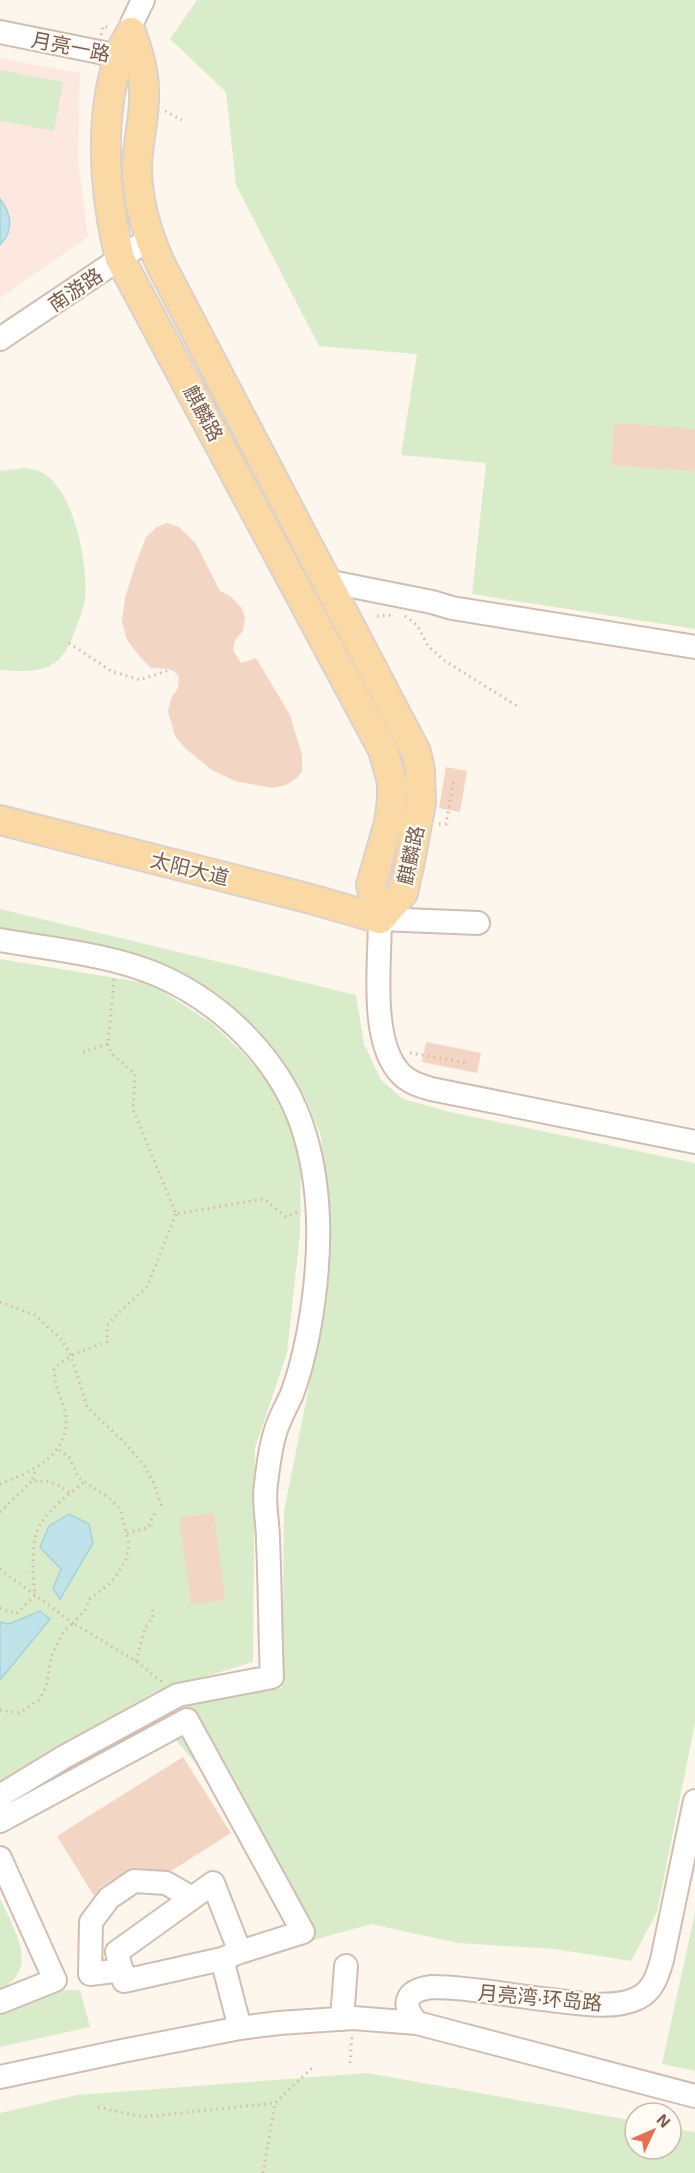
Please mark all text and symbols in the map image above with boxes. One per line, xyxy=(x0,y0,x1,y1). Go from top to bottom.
street label: 月亮一路 xyxy=(29,27,113,65)
street label: 南游路 xyxy=(43,262,107,316)
street label: 麒麟路 xyxy=(179,381,229,445)
street label: 麒麟路 xyxy=(392,823,428,887)
street label: 太阳大道 xyxy=(148,847,232,889)
street label: 月亮湾·环岛路 xyxy=(477,1980,603,2014)
north arrow xyxy=(623,2101,683,2161)
text: N xyxy=(653,2109,675,2131)

